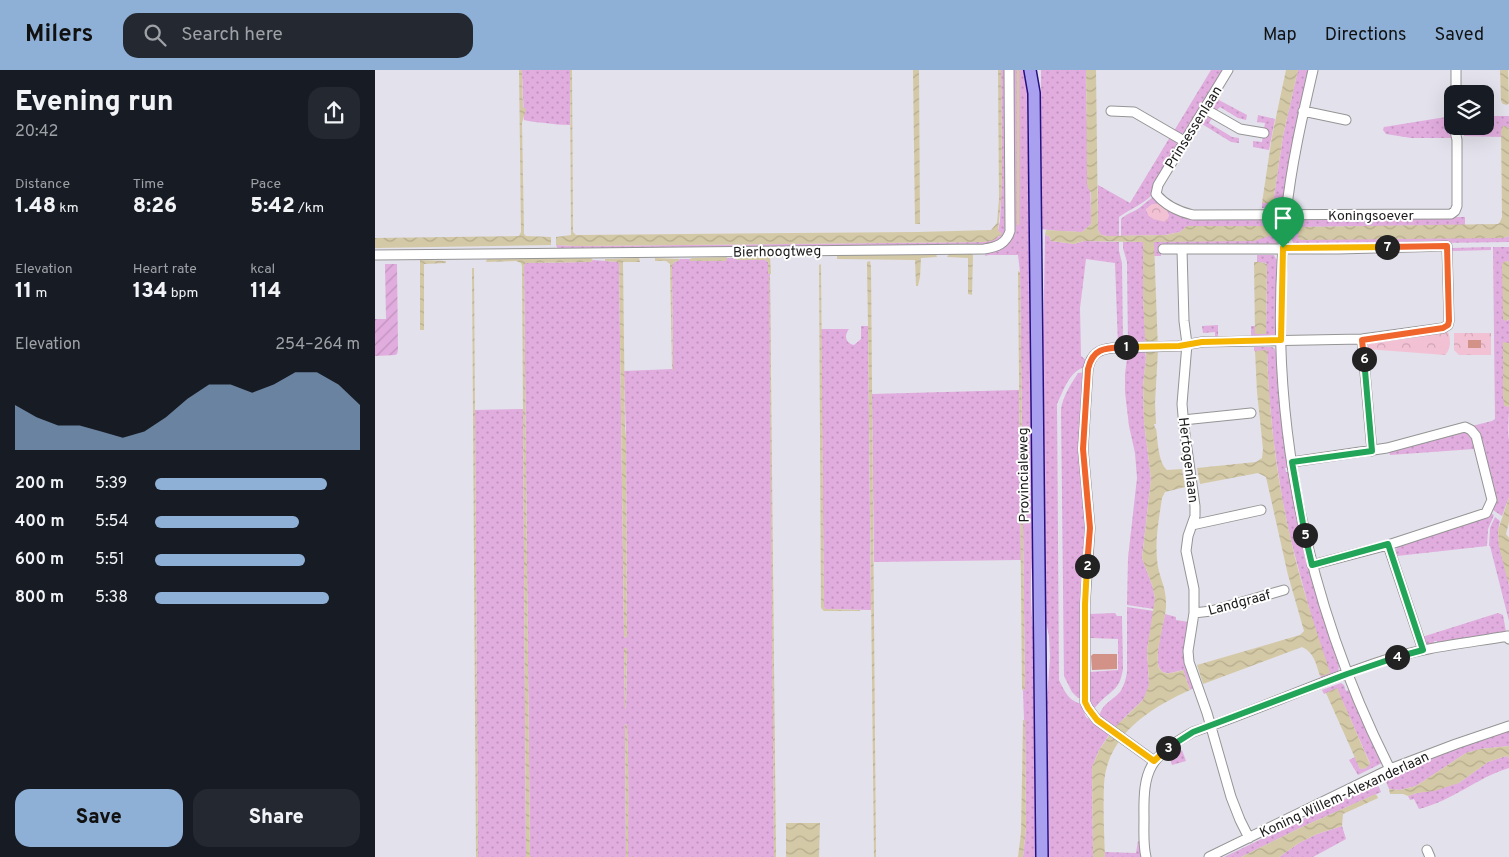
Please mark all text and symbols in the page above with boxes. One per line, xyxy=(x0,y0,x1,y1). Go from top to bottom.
search box xyxy=(123,13,473,58)
text: Milers xyxy=(25,20,93,50)
icon: search xyxy=(141,21,169,49)
text: Search here xyxy=(181,23,283,47)
text: Map xyxy=(1263,24,1297,47)
text: Directions xyxy=(1325,24,1407,47)
text: Saved xyxy=(1435,24,1484,47)
street label: Prinsessenlaan xyxy=(1162,83,1227,172)
text: Evening run xyxy=(15,85,174,121)
map controls xyxy=(1444,85,1494,135)
button: layers xyxy=(1444,85,1494,135)
button: share xyxy=(308,87,360,139)
text: 20:42 xyxy=(15,122,58,142)
text: Distance xyxy=(15,176,70,193)
text: Time xyxy=(133,176,164,193)
text: Pace xyxy=(250,176,281,193)
text: 1.48 xyxy=(15,193,56,220)
text: 8:26 xyxy=(133,193,177,220)
text: 5:42 xyxy=(250,193,295,220)
pin xyxy=(1262,197,1304,248)
text: km xyxy=(56,200,79,217)
text: /km xyxy=(295,200,324,217)
icon: arrive xyxy=(1269,204,1297,232)
street label: Koningsoever xyxy=(1328,208,1415,225)
pin: 7 xyxy=(1375,234,1399,260)
text: 7 xyxy=(1384,239,1391,256)
street label: Bierhoogtweg xyxy=(733,243,821,262)
text: Elevation xyxy=(15,261,73,278)
text: Heart rate xyxy=(133,261,197,278)
text: kcal xyxy=(250,261,275,278)
text: 11 xyxy=(15,278,32,305)
text: 134 xyxy=(133,278,167,305)
text: 114 xyxy=(250,278,281,305)
text: m xyxy=(32,285,47,302)
text: bpm xyxy=(167,285,198,302)
pin: 1 xyxy=(1113,334,1139,360)
text: Elevation xyxy=(15,335,81,355)
text: 254–264 m xyxy=(275,335,360,355)
text: 1 xyxy=(1124,339,1129,356)
pin: 6 xyxy=(1351,346,1377,372)
text: 6 xyxy=(1360,351,1369,368)
street label: Hertogenlaan xyxy=(1174,416,1201,504)
street label: Provincialeweg xyxy=(1015,427,1034,523)
text: 200 m xyxy=(15,474,64,494)
text: 5:39 xyxy=(95,474,127,494)
text: 400 m xyxy=(15,512,64,532)
text: 5:54 xyxy=(95,512,129,532)
pin: 5 xyxy=(1293,522,1317,548)
text: 5 xyxy=(1301,527,1310,544)
text: 600 m xyxy=(15,550,64,570)
text: 5:51 xyxy=(95,550,124,570)
pin: 2 xyxy=(1075,554,1099,578)
text: 2 xyxy=(1083,558,1092,575)
street label: Landgraaf xyxy=(1206,587,1273,620)
text: 800 m xyxy=(15,588,64,608)
text: 5:38 xyxy=(95,588,128,608)
pin: 4 xyxy=(1385,644,1409,670)
text: 4 xyxy=(1393,649,1402,666)
pin: 3 xyxy=(1155,736,1181,760)
text: 3 xyxy=(1164,740,1173,757)
street label: Koning Willem-Alexanderlaan xyxy=(1257,749,1432,842)
button: Save xyxy=(15,789,183,847)
button: Share xyxy=(193,789,360,847)

